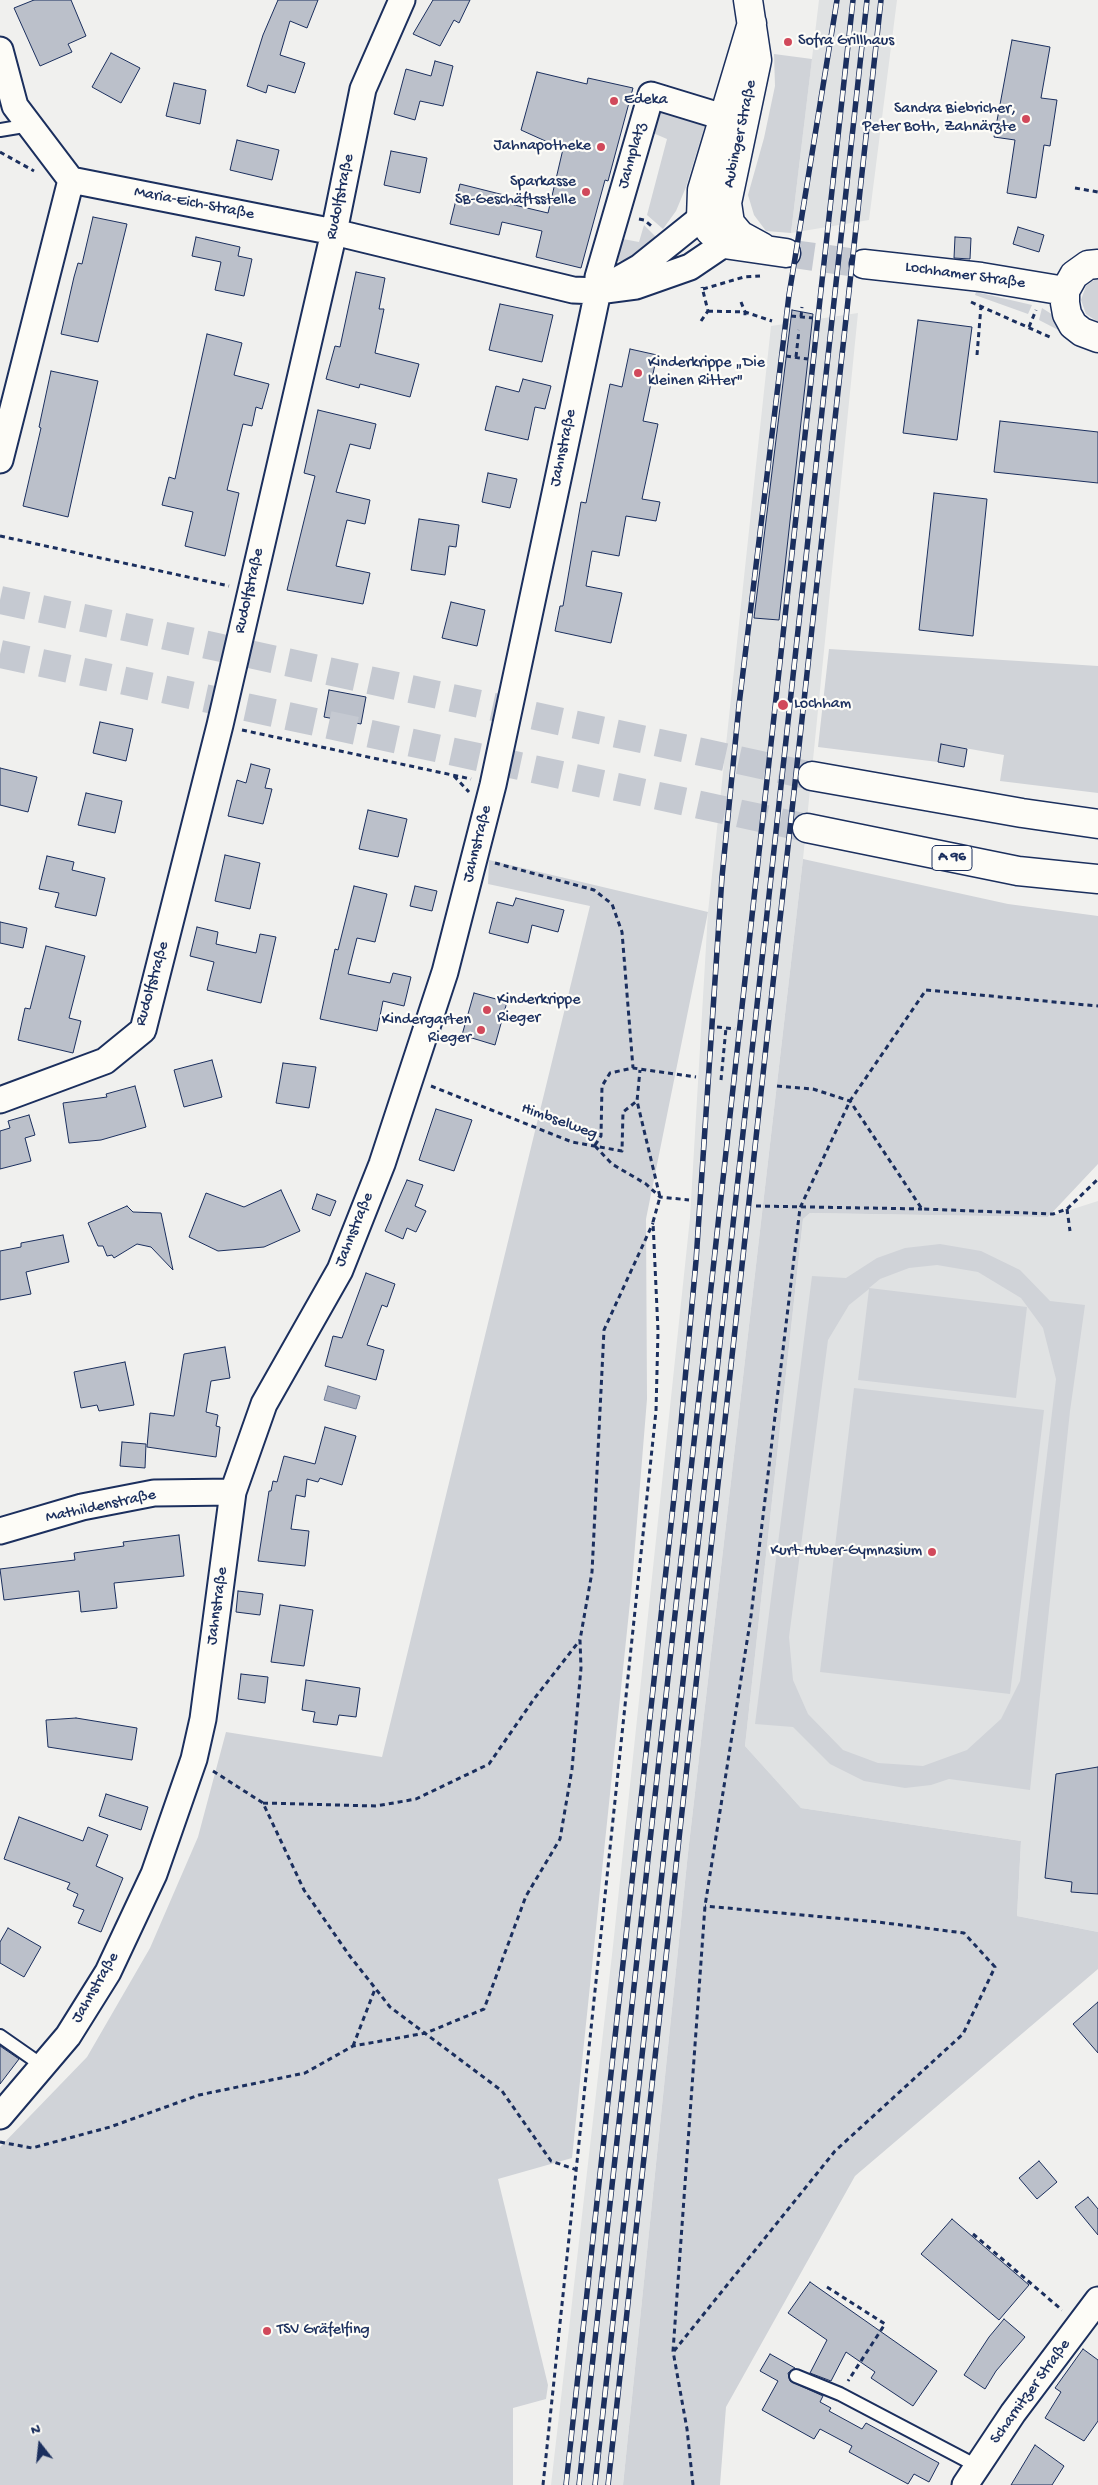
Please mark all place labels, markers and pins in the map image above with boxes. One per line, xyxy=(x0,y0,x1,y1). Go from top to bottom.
place label: Sofra Grillhaus xyxy=(798,32,894,52)
marker: Sofra Grillhaus xyxy=(782,36,794,48)
place label: Edeka xyxy=(624,91,668,111)
marker: Edeka xyxy=(608,95,620,107)
place label: Sandra Biebricher, Peter Both, Zahnärzte xyxy=(862,100,1016,138)
marker: Sandra Biebricher, Peter Both, Zahnärzte xyxy=(1020,113,1032,125)
place label: Jahnapotheke xyxy=(494,137,591,157)
marker: Jahnapotheke xyxy=(595,141,607,153)
place label: Sparkasse SB-Geschäftsstelle xyxy=(455,173,576,211)
marker: Sparkasse SB-Geschäftsstelle xyxy=(580,186,592,198)
place label: Kinderkrippe „Die kleinen Ritter" xyxy=(648,354,765,392)
marker: Kinderkrippe „Die kleinen Ritter" xyxy=(632,367,644,379)
place label: Lochham xyxy=(794,695,851,715)
marker: Lochham xyxy=(776,698,790,712)
place label: Kinderkrippe Rieger xyxy=(497,991,580,1029)
marker: Kinderkrippe Rieger xyxy=(481,1004,493,1016)
place label: Kindergarten Rieger xyxy=(382,1011,471,1049)
marker: Kindergarten Rieger xyxy=(475,1024,487,1036)
place label: Kurt-Huber-Gymnasium xyxy=(770,1542,922,1562)
marker: Kurt-Huber-Gymnasium xyxy=(926,1546,938,1558)
place label: TSV Gräfelfing xyxy=(277,2321,370,2341)
marker: TSV Gräfelfing xyxy=(261,2325,273,2337)

